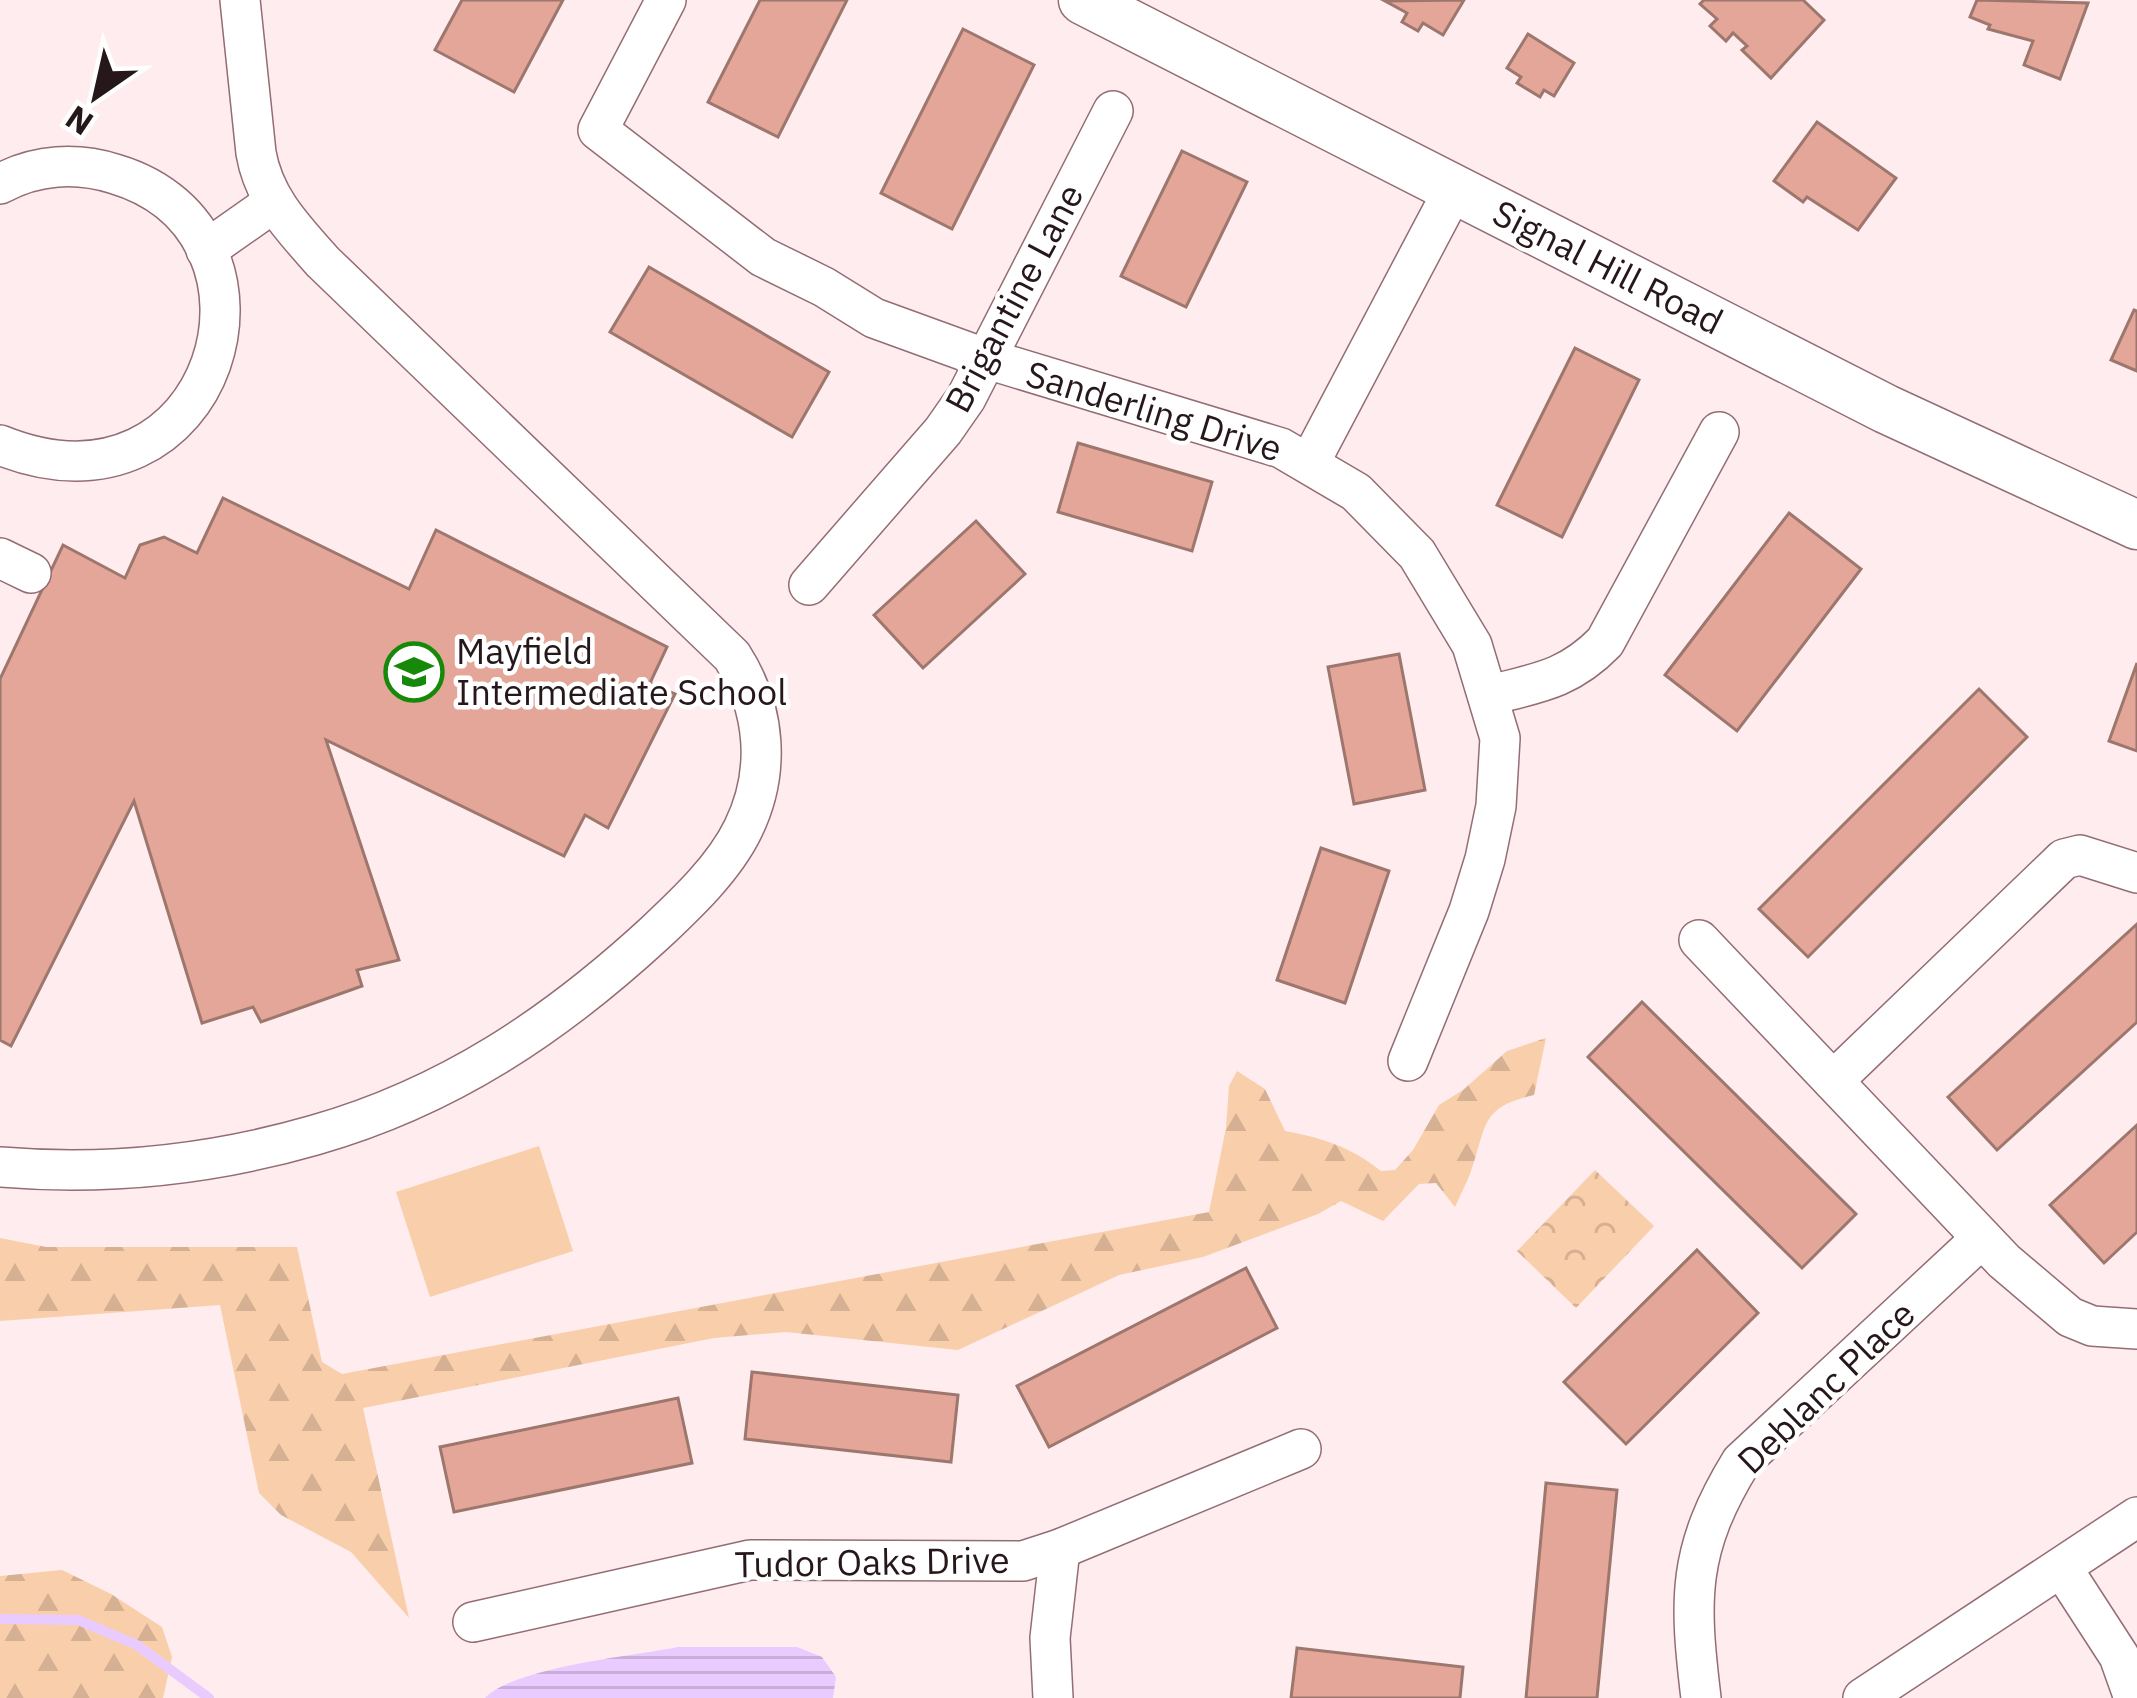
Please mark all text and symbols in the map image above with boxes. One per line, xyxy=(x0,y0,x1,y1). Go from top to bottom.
north arrow xyxy=(36,36,156,156)
text: N xyxy=(57,97,101,146)
street label: Brigantine Lane xyxy=(934,175,1093,420)
street label: Signal Hill Road xyxy=(1485,188,1731,345)
street label: Sanderling Drive xyxy=(1021,349,1288,472)
place label: Mayfield Intermediate School xyxy=(456,627,787,715)
school or university icon: Mayfield Intermediate School xyxy=(383,641,445,703)
street label: Deblanc Place xyxy=(1727,1290,1924,1483)
street label: Tudor Oaks Drive xyxy=(734,1536,1010,1587)

